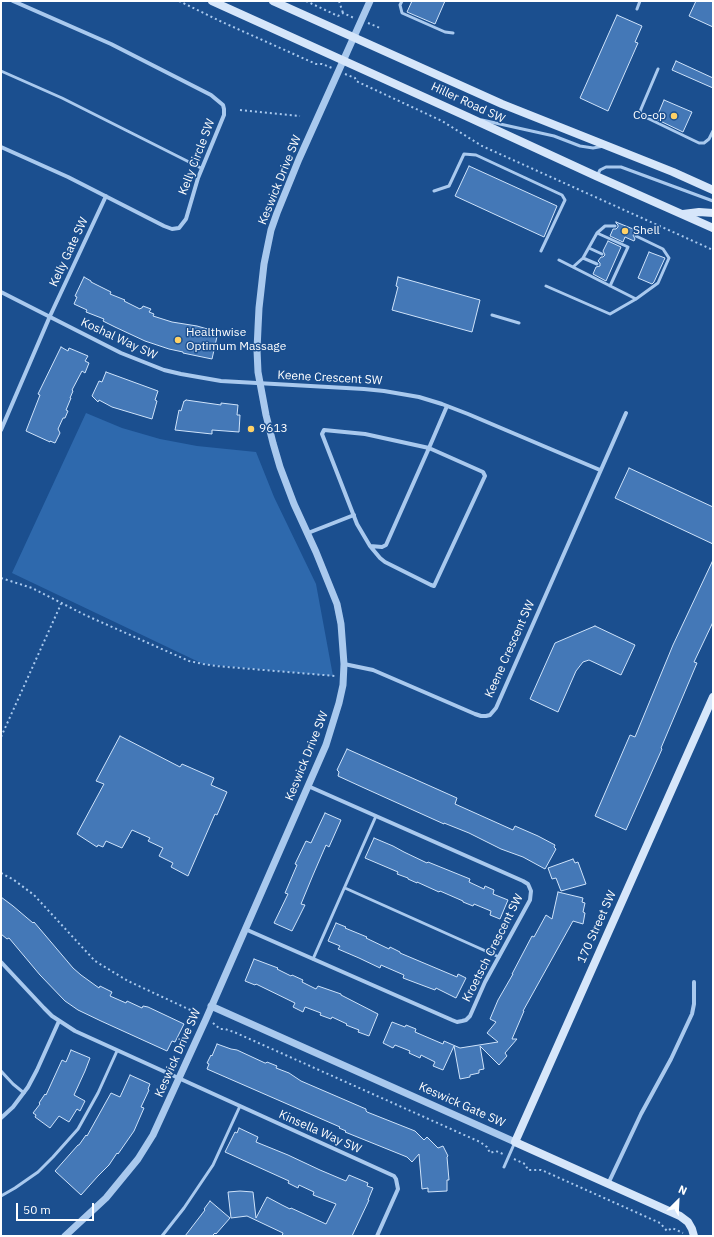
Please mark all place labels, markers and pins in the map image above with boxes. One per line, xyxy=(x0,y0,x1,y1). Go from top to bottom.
place label: Co-op xyxy=(633,109,666,123)
marker: Co-op xyxy=(669,111,679,121)
place label: Shell xyxy=(633,224,660,238)
marker: Shell xyxy=(620,226,630,236)
place label: Healthwise Optimum Massage xyxy=(186,326,286,354)
marker: Healthwise Optimum Massage xyxy=(173,335,183,345)
place label: 9613 xyxy=(259,422,288,436)
marker: 9613 xyxy=(246,424,256,434)

